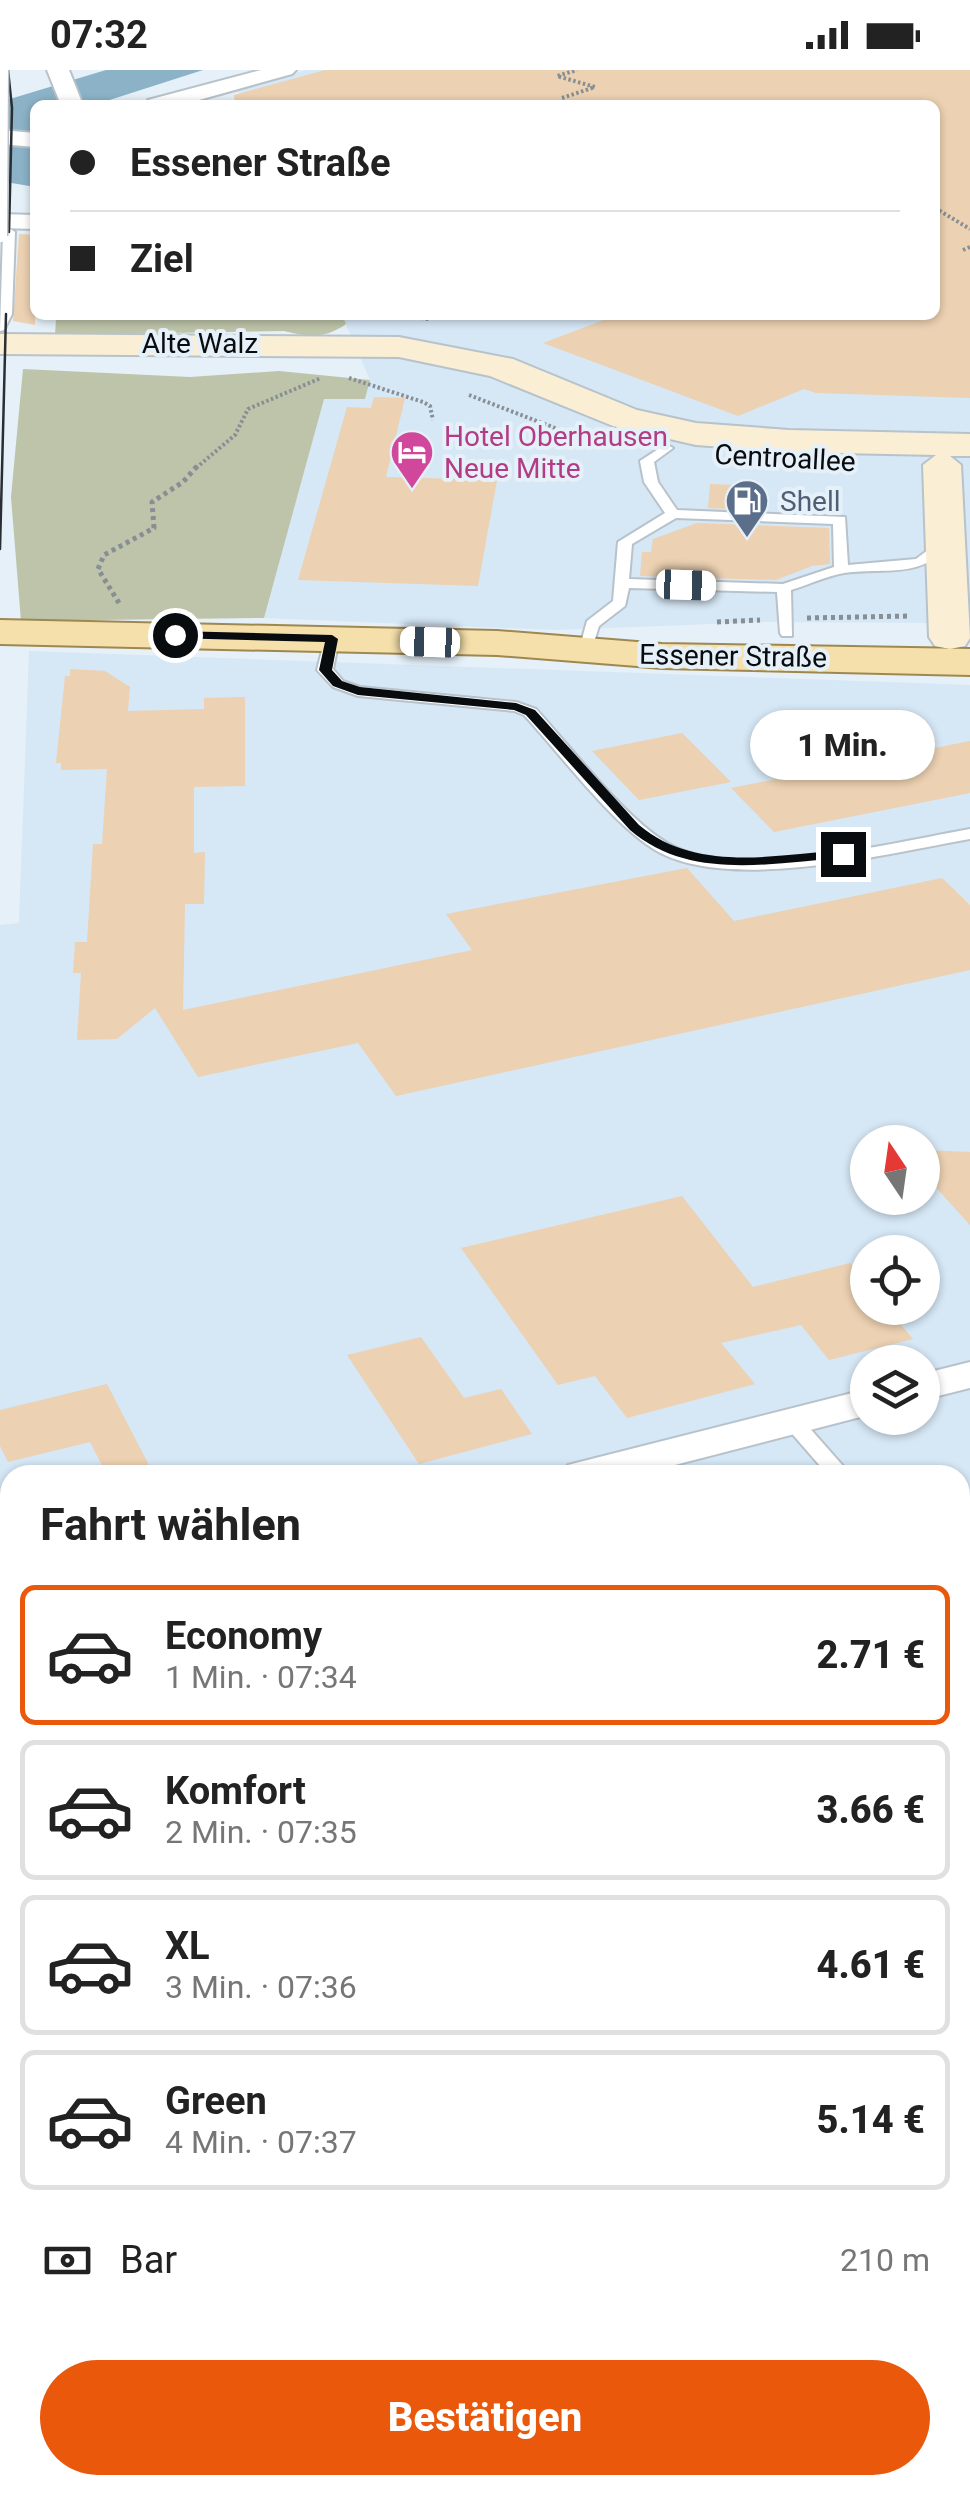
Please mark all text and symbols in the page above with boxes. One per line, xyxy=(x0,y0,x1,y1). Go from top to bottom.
text: 07:32 xyxy=(50,13,148,57)
text: Essener Straße xyxy=(130,141,391,185)
text: Ziel xyxy=(130,237,194,281)
street label: Alte Walz xyxy=(142,327,258,360)
place label: Hotel Oberhausen Neue Mitte xyxy=(444,420,668,485)
hotel icon: Hotel Oberhausen Neue Mitte xyxy=(389,429,435,490)
street label: Centroallee xyxy=(714,438,856,478)
fuel station icon: Shell xyxy=(724,478,770,539)
place label: Shell xyxy=(780,485,841,518)
car xyxy=(655,569,717,601)
route start xyxy=(153,613,198,658)
car xyxy=(399,626,461,658)
street label: Essener Straße xyxy=(639,638,827,674)
callout: 1 Min. xyxy=(750,709,936,779)
text: 1 Min. xyxy=(797,726,888,764)
route end xyxy=(821,832,866,877)
north arrow xyxy=(850,1125,940,1215)
map controls xyxy=(850,1125,940,1435)
button: locate xyxy=(850,1235,940,1325)
button: layers xyxy=(850,1345,940,1435)
text: Fahrt wählen xyxy=(40,1498,301,1551)
icon: car xyxy=(45,1610,135,1700)
text: Economy xyxy=(165,1614,322,1658)
text: 2.71 € xyxy=(817,1633,925,1677)
text: 1 Min. · 07:34 xyxy=(165,1658,357,1696)
icon: car xyxy=(45,1765,135,1855)
text: Komfort xyxy=(165,1769,306,1813)
text: 3.66 € xyxy=(817,1788,925,1832)
text: 2 Min. · 07:35 xyxy=(165,1813,357,1851)
icon: car xyxy=(45,1920,135,2010)
text: XL xyxy=(165,1924,210,1968)
text: 4.61 € xyxy=(817,1943,925,1987)
text: 3 Min. · 07:36 xyxy=(165,1968,357,2006)
icon: car xyxy=(45,2075,135,2165)
text: Green xyxy=(165,2079,267,2123)
text: 5.14 € xyxy=(817,2098,925,2142)
text: 4 Min. · 07:37 xyxy=(165,2123,357,2161)
icon: cash xyxy=(40,2233,95,2288)
text: Bar xyxy=(120,2238,177,2282)
text: 210 m xyxy=(840,2241,930,2279)
button: Bestätigen xyxy=(40,2360,930,2475)

